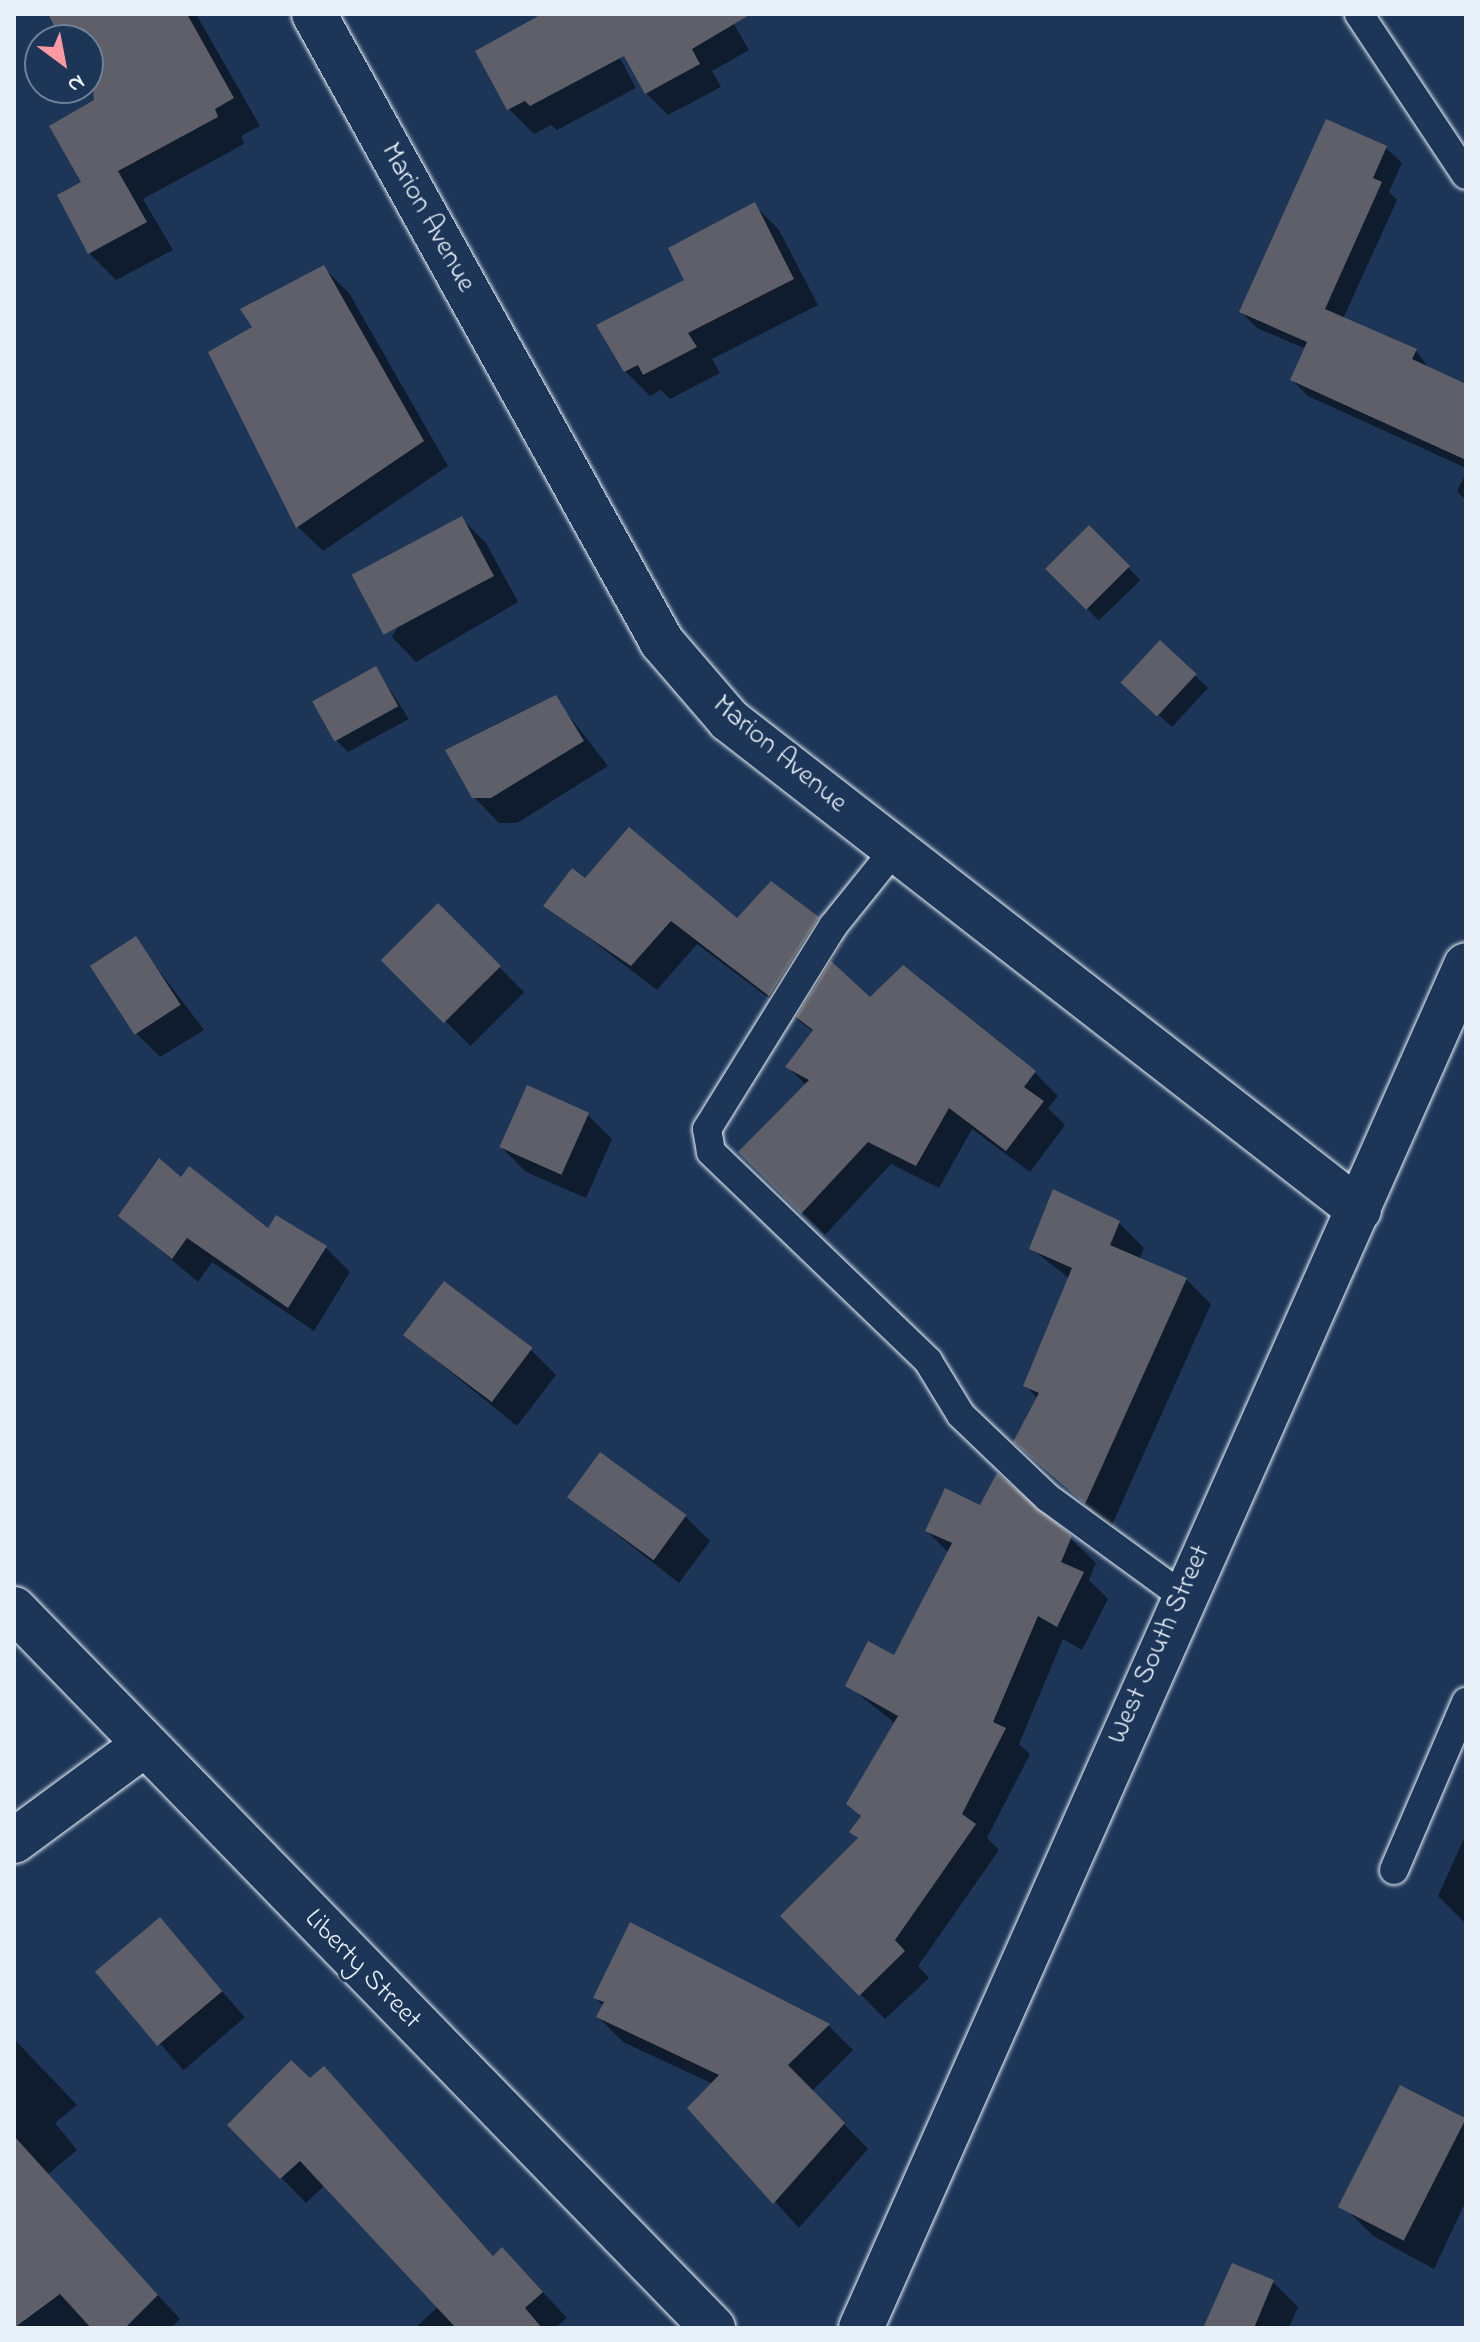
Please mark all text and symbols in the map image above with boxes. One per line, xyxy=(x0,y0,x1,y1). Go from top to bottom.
north arrow xyxy=(24,24,104,104)
text: N xyxy=(61,65,90,100)
street label: Marion Avenue xyxy=(372,138,482,298)
street label: Marion Avenue xyxy=(705,689,853,821)
street label: West South Street xyxy=(1101,1541,1219,1749)
street label: Liberty Street xyxy=(296,1903,428,2037)

